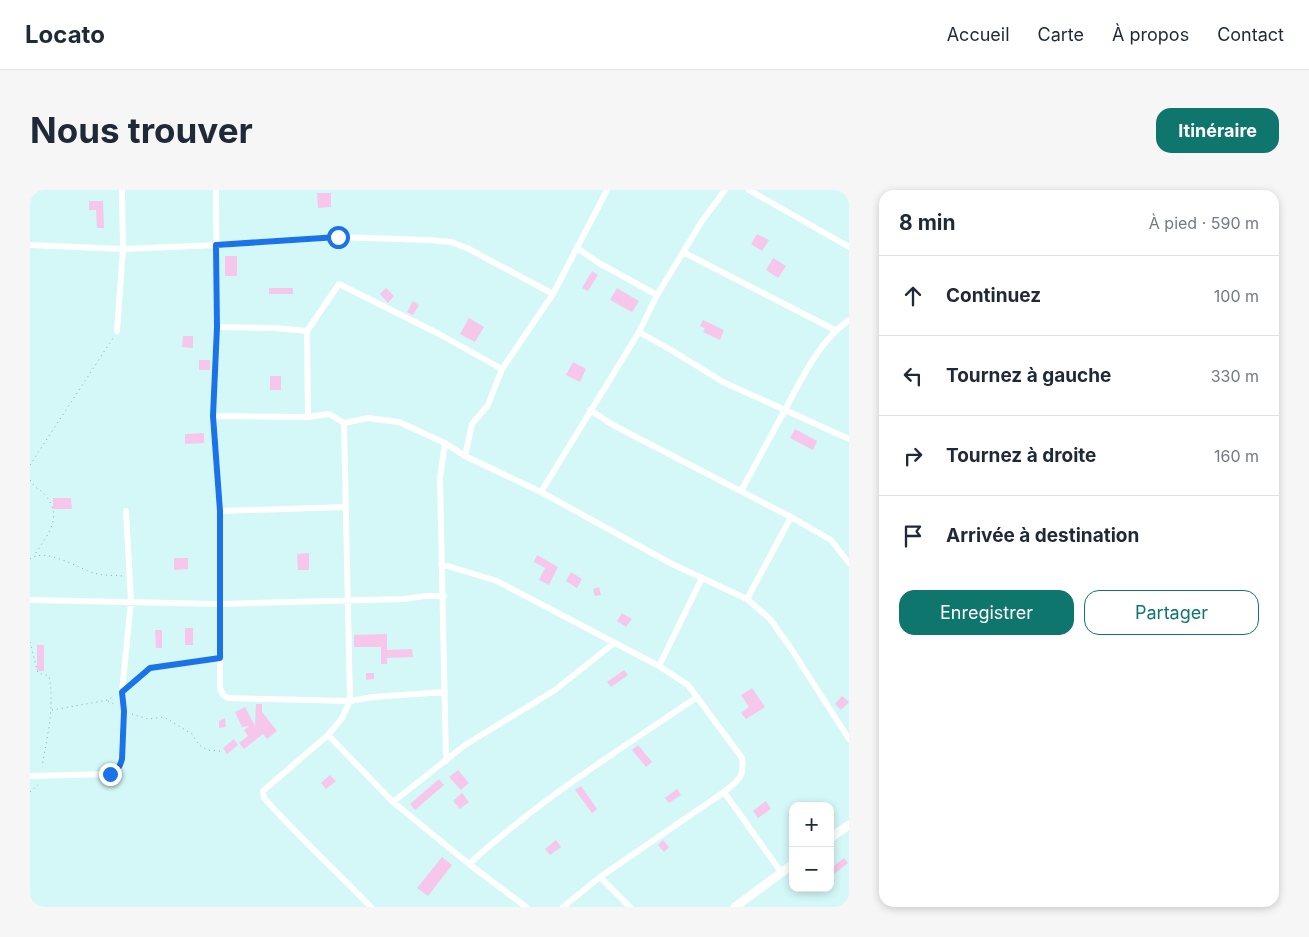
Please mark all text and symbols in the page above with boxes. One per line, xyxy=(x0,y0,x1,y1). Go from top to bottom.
text: Locato xyxy=(25,20,105,49)
text: Accueil xyxy=(947,24,1010,45)
text: Carte xyxy=(1038,24,1084,45)
text: À propos xyxy=(1112,24,1189,45)
text: Contact xyxy=(1217,24,1284,45)
button: Itinéraire xyxy=(1156,108,1279,153)
text: Nous trouver xyxy=(30,109,253,151)
text: 8 min xyxy=(899,210,956,235)
text: À pied · 590 m xyxy=(1149,213,1259,233)
route start xyxy=(327,226,350,249)
icon: ahead xyxy=(899,282,927,310)
text: Continuez xyxy=(946,284,1041,307)
text: 100 m xyxy=(1214,286,1259,306)
icon: left xyxy=(899,362,927,390)
text: Tournez à gauche xyxy=(946,364,1111,387)
text: 330 m xyxy=(1211,366,1259,386)
icon: right xyxy=(899,442,927,470)
text: Tournez à droite xyxy=(946,444,1096,467)
text: 160 m xyxy=(1214,446,1259,466)
icon: arrive xyxy=(899,522,927,550)
text: Arrivée à destination xyxy=(946,524,1139,547)
button: Enregistrer xyxy=(899,590,1074,635)
button: Partager xyxy=(1084,590,1259,635)
route end xyxy=(99,763,122,786)
map controls xyxy=(789,802,834,892)
button: + xyxy=(789,802,834,847)
button: − xyxy=(789,847,834,892)

